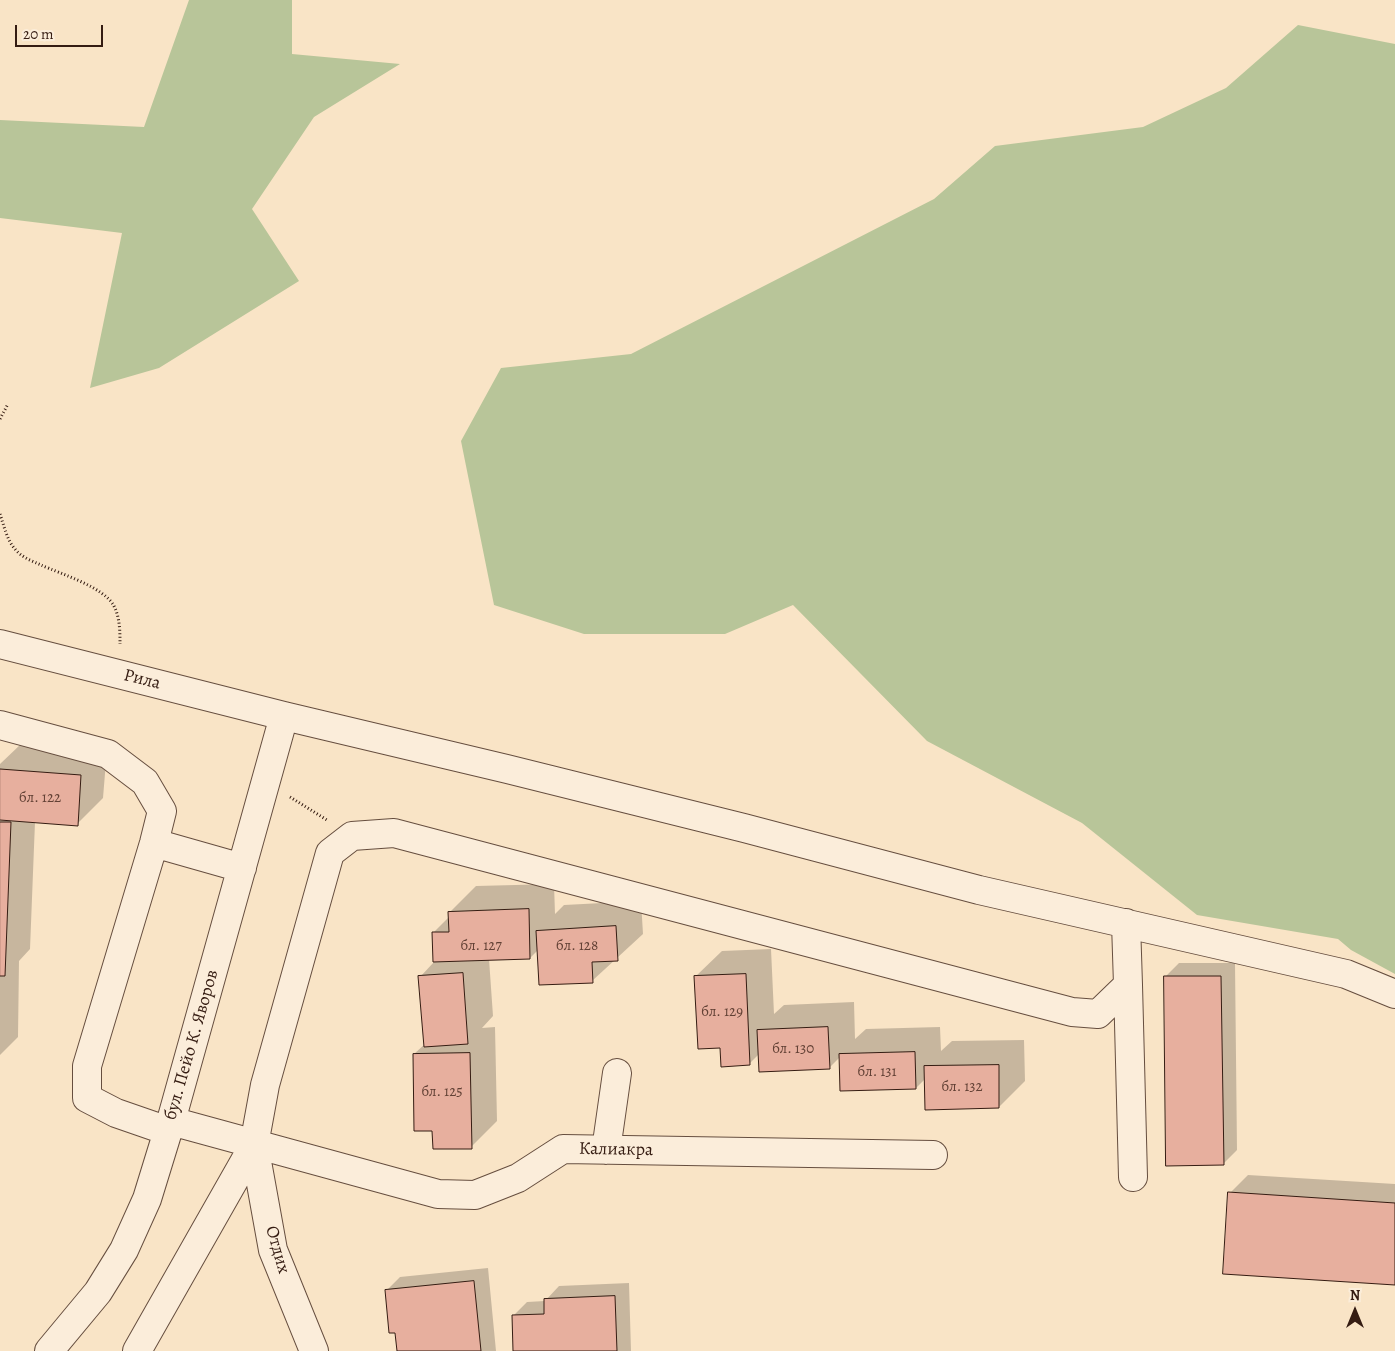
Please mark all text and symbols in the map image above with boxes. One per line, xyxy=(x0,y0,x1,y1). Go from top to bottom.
scale bar xyxy=(18,15,105,47)
text: 20 m xyxy=(23,24,54,44)
street label: Рила xyxy=(121,665,163,695)
house number: бл. 122 xyxy=(19,789,61,807)
house number: бл. 127 xyxy=(460,937,502,955)
house number: бл. 128 xyxy=(556,937,598,955)
street label: бул. Пейо К. Яворов xyxy=(160,967,224,1123)
house number: бл. 129 xyxy=(701,1003,743,1021)
house number: бл. 130 xyxy=(772,1040,814,1058)
house number: бл. 131 xyxy=(857,1063,897,1081)
house number: бл. 132 xyxy=(941,1078,983,1096)
house number: бл. 125 xyxy=(421,1083,463,1101)
street label: Калиакра xyxy=(579,1139,653,1161)
street label: Отдих xyxy=(260,1224,294,1276)
north arrow xyxy=(1330,1286,1380,1336)
text: N xyxy=(1350,1286,1360,1305)

